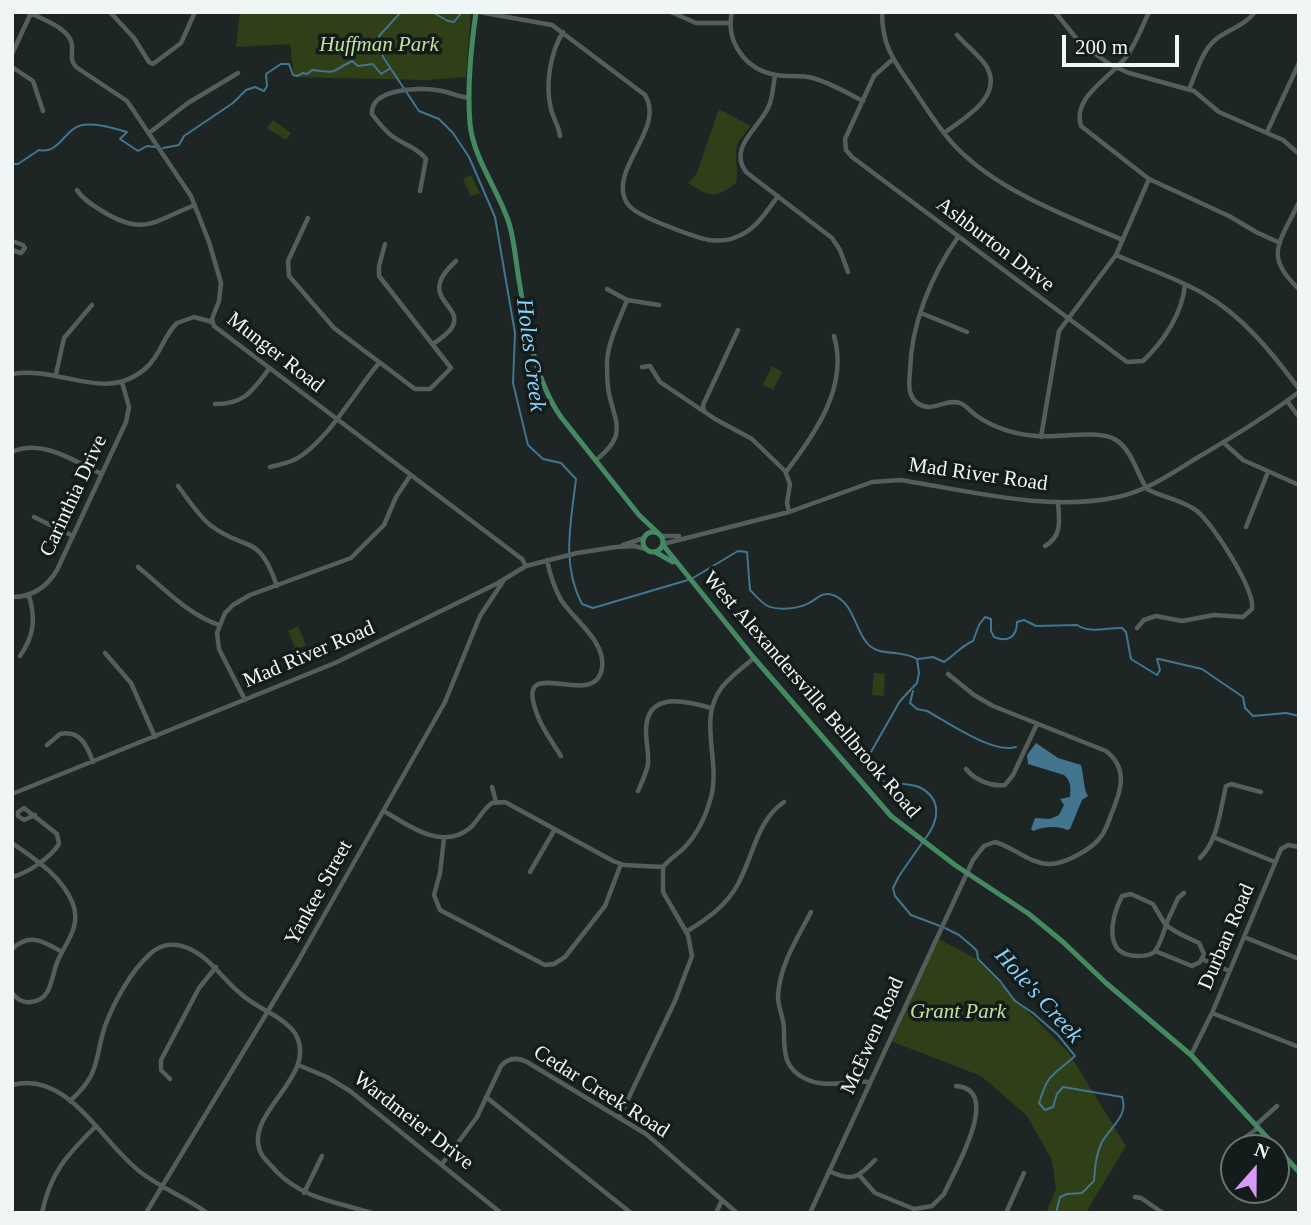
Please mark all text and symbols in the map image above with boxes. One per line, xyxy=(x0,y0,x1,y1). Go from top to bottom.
scale bar xyxy=(1066,21,1183,65)
park label: Huffman Park xyxy=(319,32,439,58)
text: 200 m xyxy=(1075,35,1128,59)
street label: Ashburton Drive xyxy=(931,192,1059,298)
water label: Holes Creek xyxy=(509,297,551,413)
street label: Munger Road xyxy=(222,307,328,399)
street label: Carinthia Drive xyxy=(35,431,113,561)
street label: Mad River Road xyxy=(907,453,1049,497)
street label: West Alexandersville Bellbrook Road xyxy=(697,567,925,823)
street label: Mad River Road xyxy=(240,616,378,694)
street label: Yankee Street xyxy=(280,836,358,950)
street label: Durban Road xyxy=(1193,880,1261,994)
water label: Hole's Creek xyxy=(988,943,1088,1049)
street label: McEwen Road xyxy=(836,974,910,1098)
park label: Grant Park xyxy=(910,999,1006,1025)
street label: Cedar Creek Road xyxy=(529,1040,673,1144)
street label: Wardmeier Drive xyxy=(348,1066,478,1176)
north arrow xyxy=(1220,1134,1290,1204)
text: N xyxy=(1252,1139,1272,1163)

